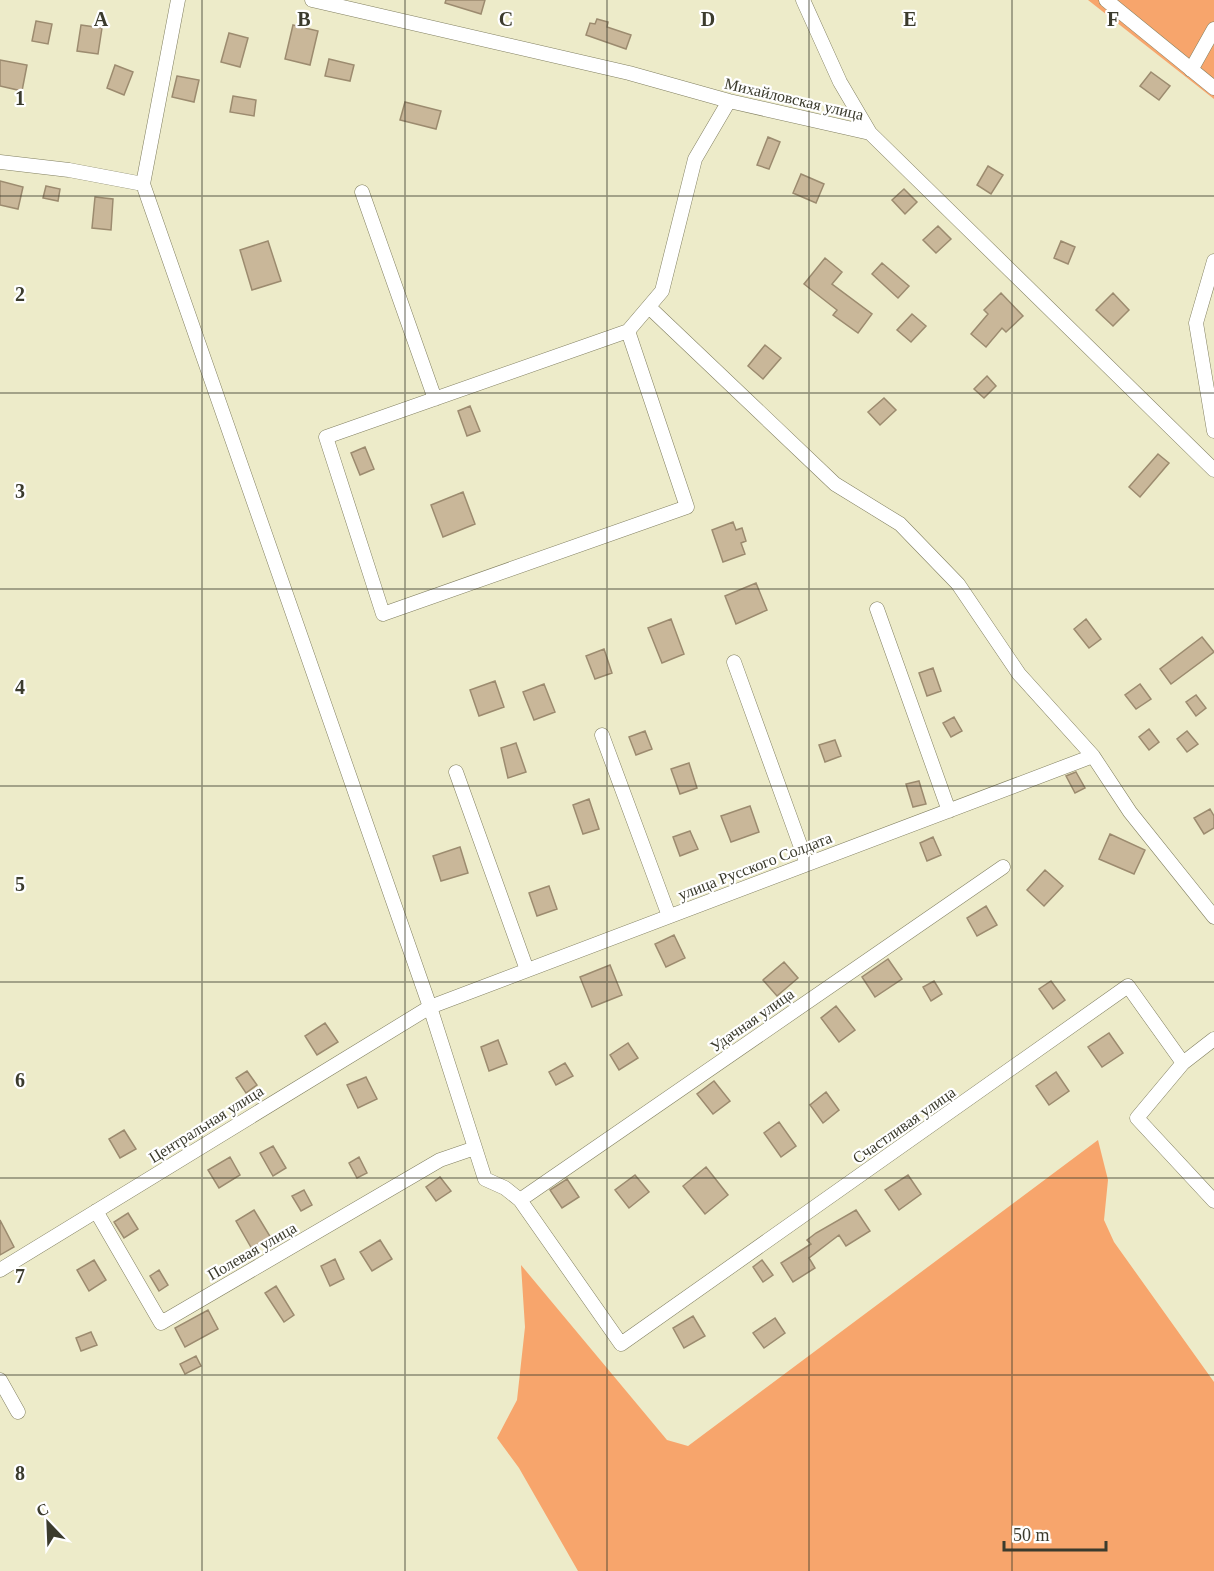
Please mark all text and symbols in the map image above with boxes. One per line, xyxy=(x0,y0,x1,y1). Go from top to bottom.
text: A xyxy=(94,8,109,30)
text: B xyxy=(297,8,311,30)
text: C xyxy=(499,8,513,30)
text: D xyxy=(701,8,715,30)
text: E xyxy=(903,8,917,30)
text: F xyxy=(1107,8,1119,30)
street label: Михайловская улица xyxy=(723,75,865,124)
text: 1 xyxy=(15,87,25,109)
text: 2 xyxy=(15,283,25,305)
text: 3 xyxy=(15,480,25,502)
text: 4 xyxy=(15,676,25,698)
street label: улица Русского Солдата xyxy=(676,829,835,904)
text: 5 xyxy=(15,873,25,895)
street label: Удачная улица xyxy=(707,985,798,1056)
text: 6 xyxy=(15,1069,25,1091)
street label: Центральная улица xyxy=(146,1082,267,1167)
street label: Счастливая улица xyxy=(849,1083,959,1168)
street label: Полевая улица xyxy=(205,1219,300,1284)
text: 7 xyxy=(15,1265,25,1287)
text: 8 xyxy=(15,1462,25,1484)
north arrow xyxy=(18,1493,78,1553)
text: С xyxy=(34,1500,51,1520)
scale bar xyxy=(1004,1514,1106,1552)
text: 50 m xyxy=(1013,1525,1050,1545)

